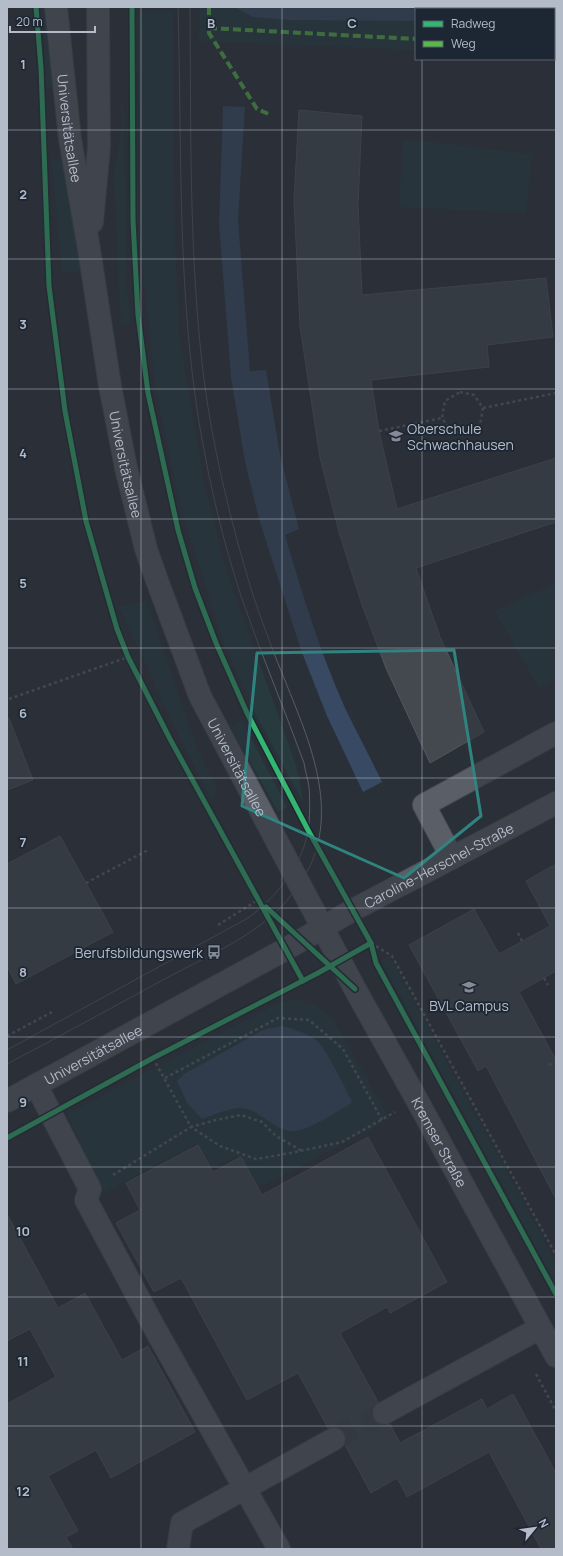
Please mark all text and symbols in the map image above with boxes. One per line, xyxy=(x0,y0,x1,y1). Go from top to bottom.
scale bar xyxy=(10,8,95,34)
legend xyxy=(415,8,555,60)
text: 20 m xyxy=(16,13,43,30)
text: B xyxy=(207,14,215,32)
text: C xyxy=(347,14,357,32)
text: Radweg xyxy=(451,15,495,32)
text: Weg xyxy=(451,35,476,52)
text: 1 xyxy=(20,55,26,73)
street label: Universitätsallee xyxy=(54,73,87,184)
text: 2 xyxy=(19,185,27,203)
text: 3 xyxy=(19,315,27,333)
street label: Universitätsallee xyxy=(106,409,147,520)
place label: Oberschule Schwachhausen xyxy=(407,419,514,454)
school or university icon: Oberschule Schwachhausen xyxy=(388,428,404,444)
text: 4 xyxy=(19,444,27,462)
text: 5 xyxy=(19,574,27,592)
text: 6 xyxy=(19,704,27,722)
street label: Universitätsallee xyxy=(204,715,271,820)
street label: Caroline-Herschel-Straße xyxy=(360,818,517,912)
text: 7 xyxy=(20,833,27,851)
place label: Berufsbildungswerk xyxy=(75,943,204,962)
bus stop icon: Berufsbildungswerk xyxy=(206,944,222,960)
text: 8 xyxy=(19,963,27,981)
school or university icon: BVL Campus xyxy=(461,979,477,995)
place label: BVL Campus xyxy=(429,996,509,1015)
street label: Universitätsallee xyxy=(41,1020,145,1089)
text: 9 xyxy=(19,1093,27,1111)
street label: Kremser Straße xyxy=(408,1094,472,1190)
text: 10 xyxy=(16,1222,30,1240)
text: 11 xyxy=(17,1352,29,1370)
text: 12 xyxy=(16,1482,30,1500)
north arrow xyxy=(515,1508,555,1548)
text: N xyxy=(536,1516,553,1530)

